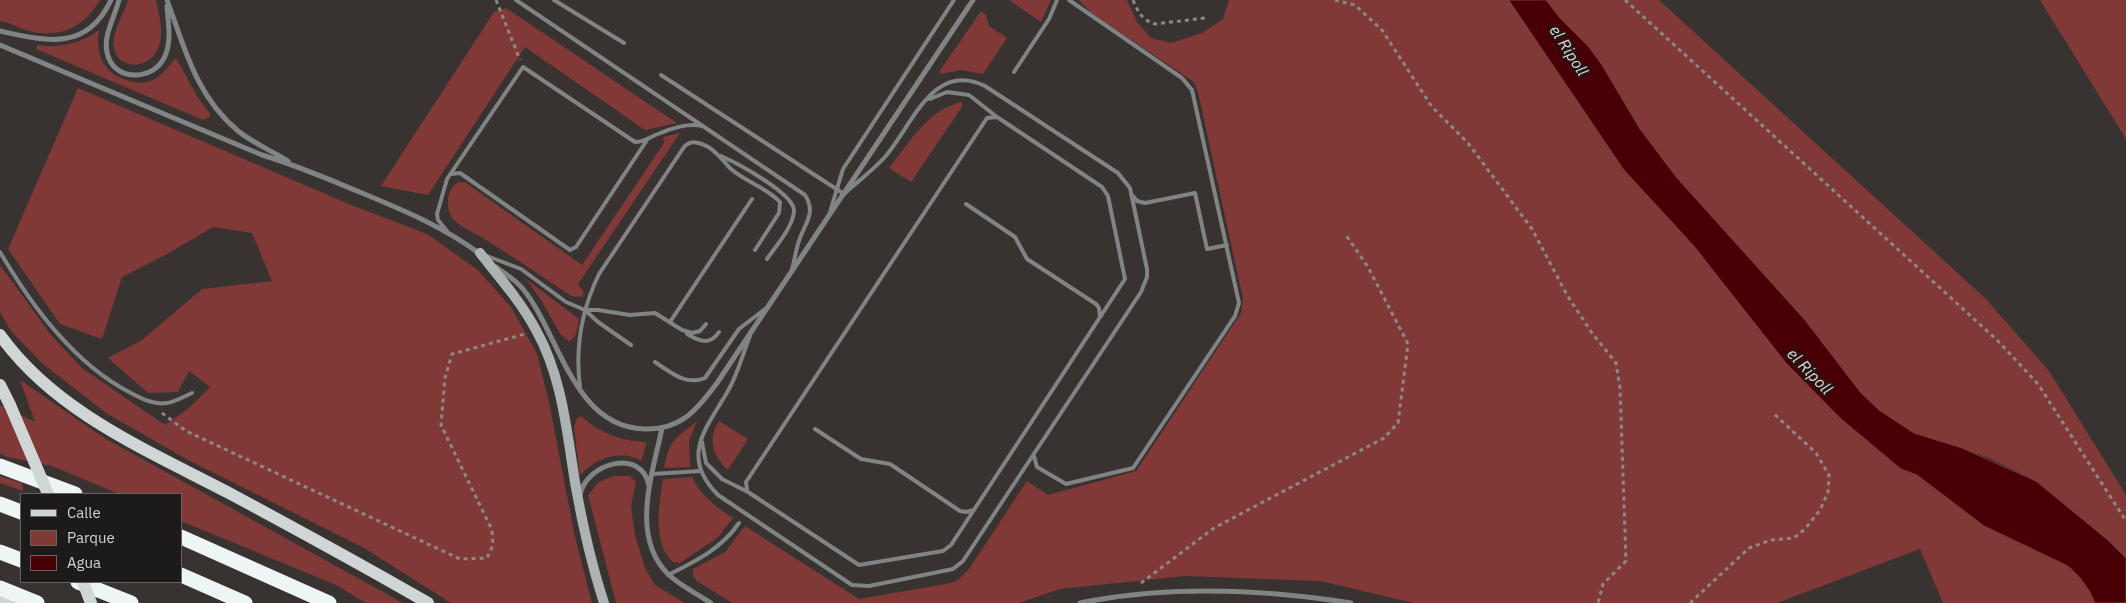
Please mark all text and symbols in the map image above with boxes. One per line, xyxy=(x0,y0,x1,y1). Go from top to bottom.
water label: el Ripoll xyxy=(1545,22,1591,80)
water label: el Ripoll xyxy=(1782,345,1836,399)
legend xyxy=(20,493,182,583)
text: Calle xyxy=(67,503,101,522)
text: Parque xyxy=(67,528,115,547)
text: Agua xyxy=(67,553,101,572)

